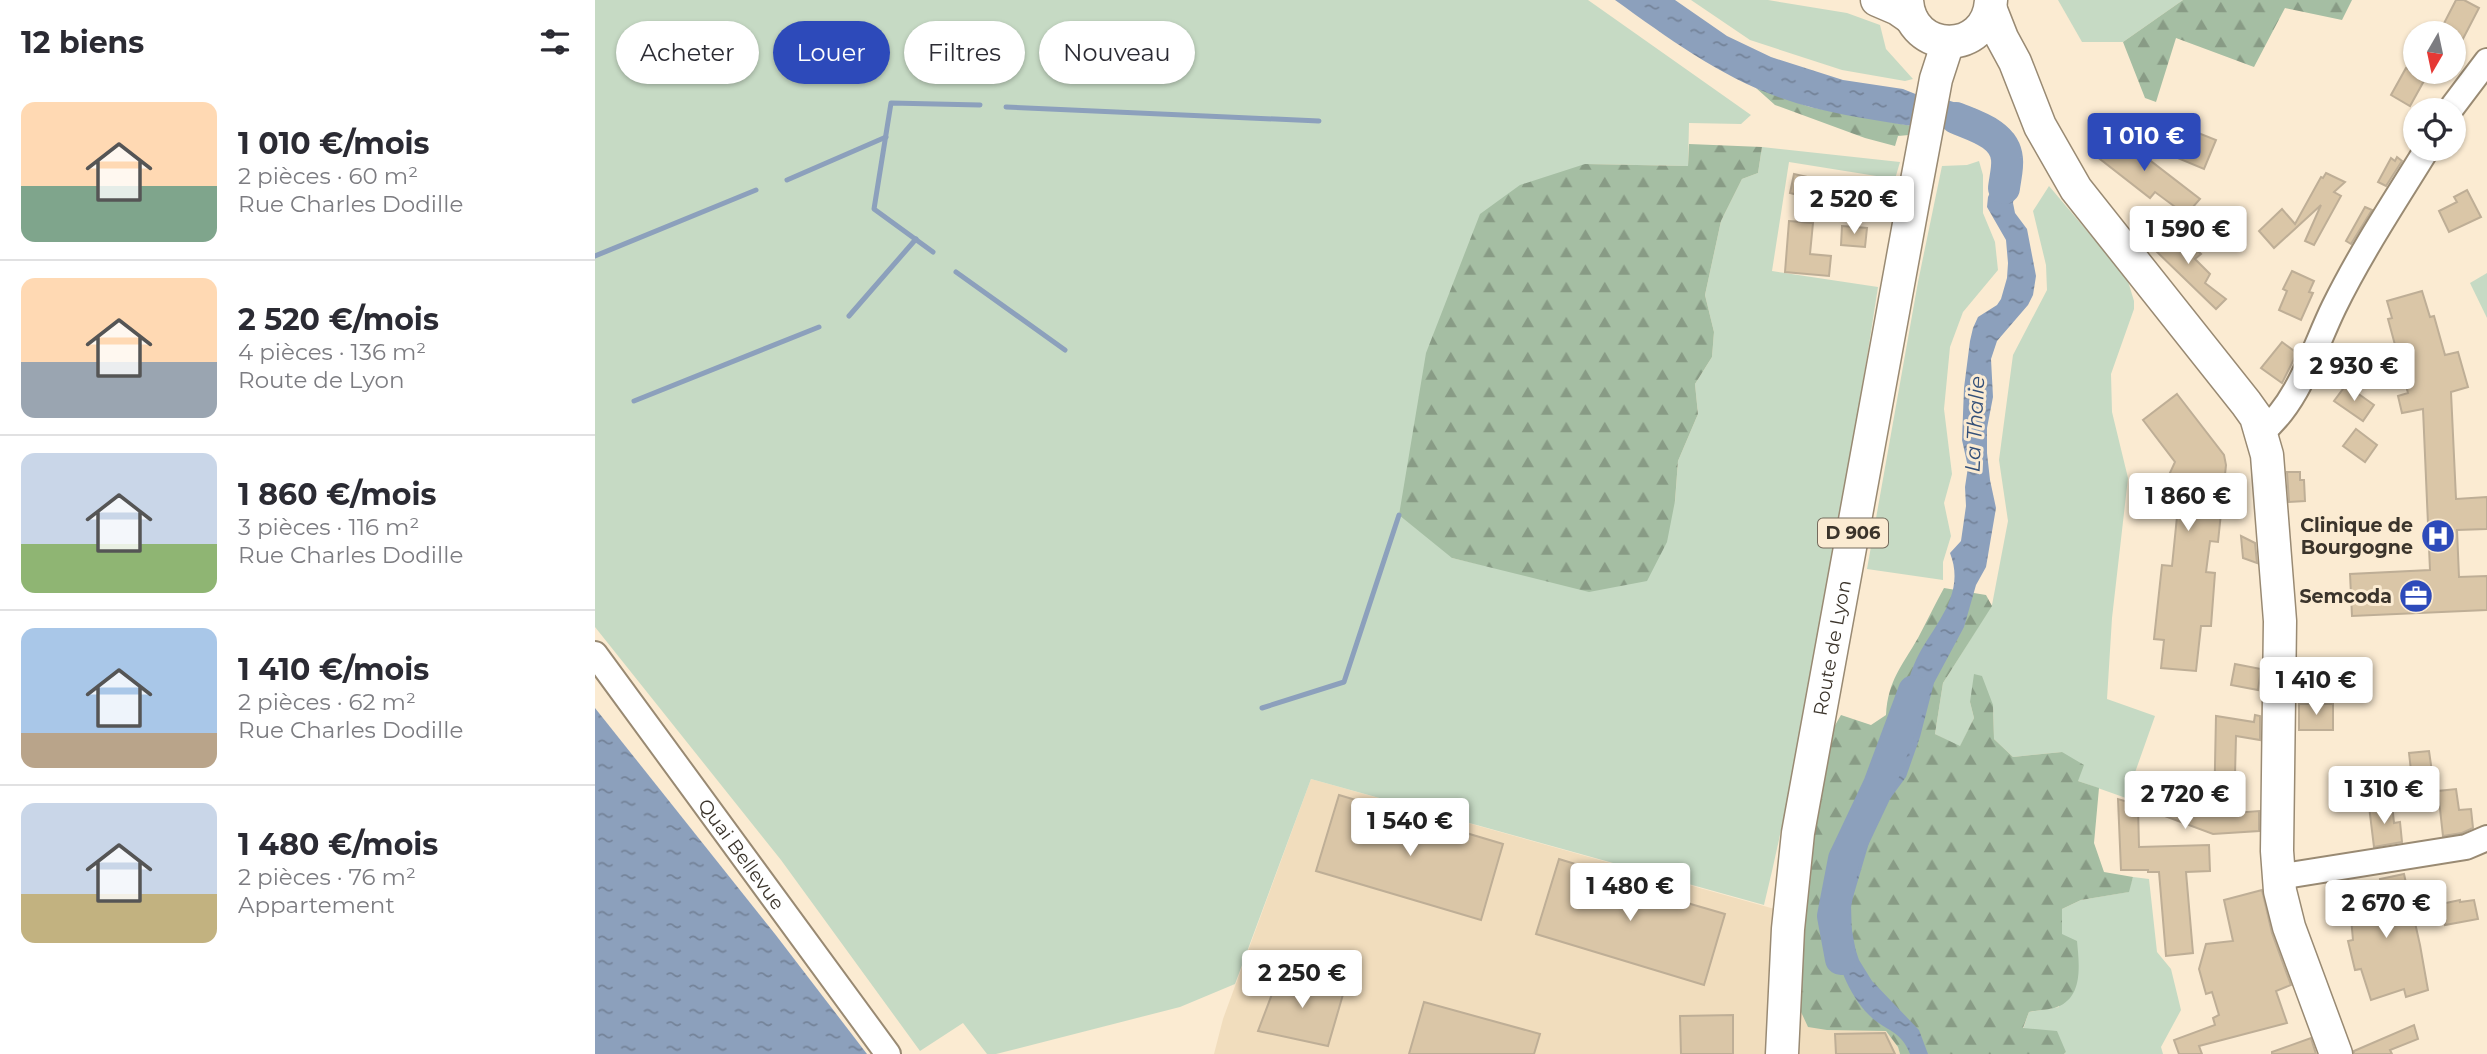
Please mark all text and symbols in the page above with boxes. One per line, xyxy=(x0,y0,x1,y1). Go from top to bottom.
chip: Acheter xyxy=(616,21,759,84)
chip: Louer xyxy=(773,21,890,84)
chip: Filtres xyxy=(904,21,1025,84)
chip: Nouveau xyxy=(1039,21,1195,84)
north arrow xyxy=(2403,21,2466,84)
map controls xyxy=(2403,21,2466,161)
icon: filters xyxy=(536,23,574,61)
text: 12 biens xyxy=(21,24,144,61)
button: locate xyxy=(2403,98,2466,161)
pin: 1 010 € xyxy=(2079,114,2209,173)
text: 1 010 € xyxy=(2104,122,2184,150)
text: 1 010 €/mois xyxy=(238,125,430,162)
icon: home xyxy=(77,130,161,214)
text: 2 pièces · 60 m² xyxy=(238,162,418,190)
pin: 2 520 € xyxy=(1789,176,1919,236)
text: 2 520 € xyxy=(1810,185,1898,213)
text: Rue Charles Dodille xyxy=(238,190,463,218)
pin: 1 590 € xyxy=(2123,206,2253,266)
text: 1 590 € xyxy=(2146,215,2230,243)
text: 2 520 €/mois xyxy=(238,301,439,338)
icon: home xyxy=(77,306,161,390)
text: 4 pièces · 136 m² xyxy=(238,338,426,366)
pin: 2 930 € xyxy=(2289,344,2419,403)
text: 2 930 € xyxy=(2310,352,2398,380)
text: Route de Lyon xyxy=(238,366,404,394)
water label: La Thalie xyxy=(1959,375,1990,473)
pin: 1 860 € xyxy=(2123,474,2253,533)
text: 1 860 €/mois xyxy=(238,476,436,513)
icon: home xyxy=(77,481,161,565)
text: 1 860 € xyxy=(2145,482,2231,510)
text: 3 pièces · 116 m² xyxy=(238,513,419,541)
place label: Clinique de Bourgogne xyxy=(2300,514,2413,559)
hospital icon: Clinique de Bourgogne xyxy=(2419,517,2457,555)
road number: D 906 xyxy=(1818,518,1888,548)
text: Rue Charles Dodille xyxy=(238,541,463,569)
office icon: Semcoda xyxy=(2397,577,2435,615)
street label: Route de Lyon xyxy=(1809,578,1856,718)
place label: Semcoda xyxy=(2299,585,2392,608)
text: 1 410 €/mois xyxy=(238,651,429,688)
icon: home xyxy=(77,656,161,740)
pin: 1 410 € xyxy=(2251,658,2381,717)
text: 1 410 € xyxy=(2276,666,2356,694)
text: 2 pièces · 62 m² xyxy=(238,688,416,716)
text: Rue Charles Dodille xyxy=(238,716,463,744)
pin: 1 310 € xyxy=(2319,766,2449,826)
pin: 2 720 € xyxy=(2120,772,2250,831)
text: 1 310 € xyxy=(2345,775,2423,803)
text: 2 720 € xyxy=(2141,780,2229,808)
street label: Quai Bellevue xyxy=(693,794,789,914)
pin: 1 540 € xyxy=(1345,798,1475,858)
text: 1 540 € xyxy=(1367,807,1453,835)
text: 1 480 €/mois xyxy=(238,826,438,863)
icon: home xyxy=(77,831,161,915)
text: 2 pièces · 76 m² xyxy=(238,863,416,891)
pin: 1 480 € xyxy=(1565,864,1695,923)
text: 1 480 € xyxy=(1586,872,1674,900)
pin: 2 670 € xyxy=(2321,880,2451,940)
text: 2 670 € xyxy=(2341,889,2431,917)
text: Appartement xyxy=(238,891,395,919)
pin: 2 250 € xyxy=(1237,950,1367,1010)
text: 2 250 € xyxy=(1258,959,1346,987)

